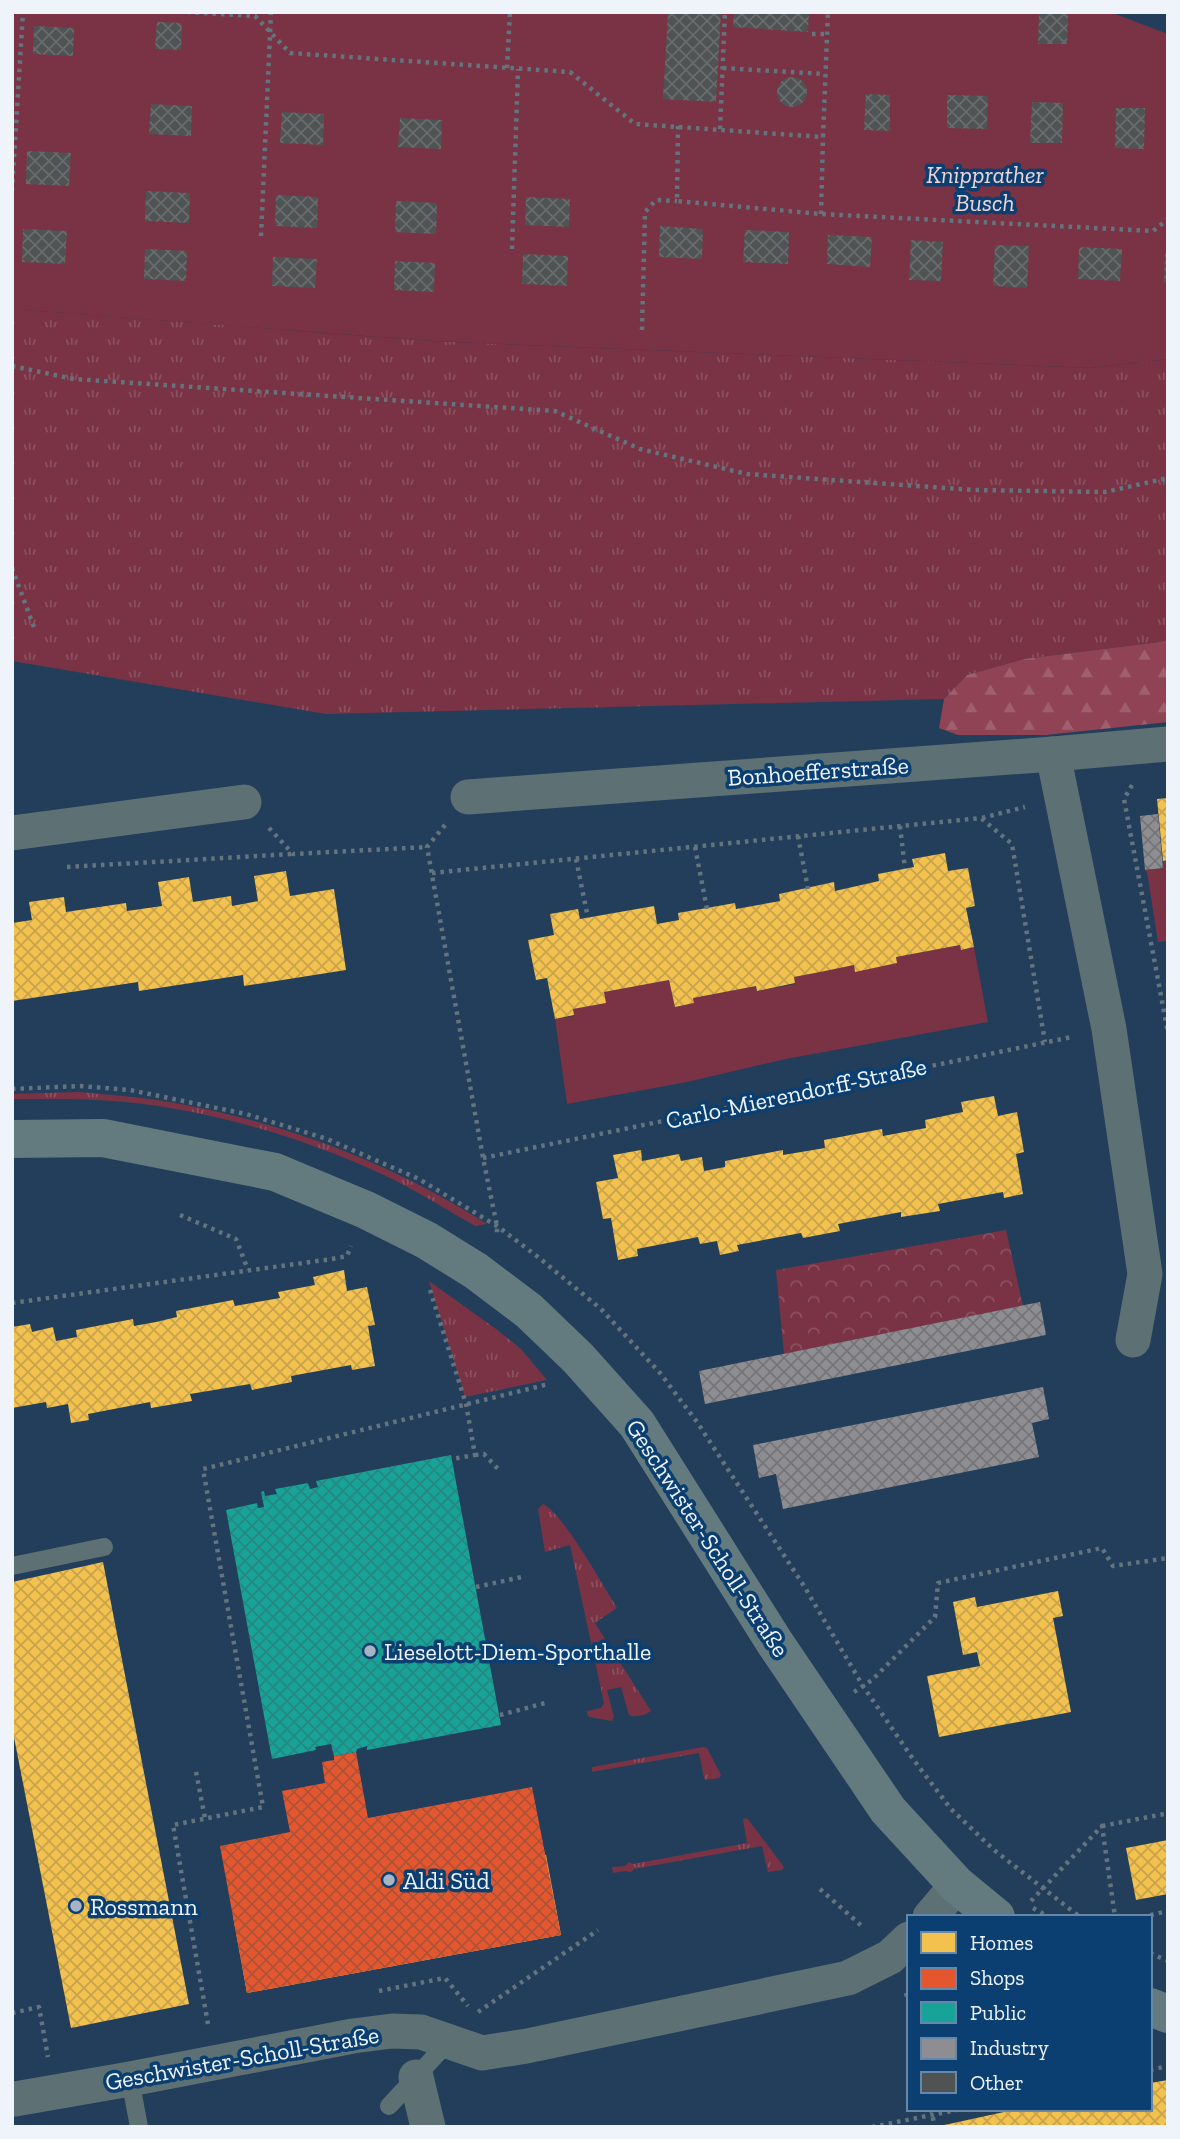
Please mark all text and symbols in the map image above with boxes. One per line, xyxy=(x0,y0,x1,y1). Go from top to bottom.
park label: Knipprather Busch xyxy=(926,160,1045,217)
street label: Bonhoefferstraße xyxy=(726,750,910,792)
street label: Carlo-Mierendorff-Straße xyxy=(663,1051,929,1135)
street label: Geschwister-Scholl-Straße xyxy=(620,1414,796,1662)
place label: Lieselott-Diem-Sporthalle xyxy=(384,1637,651,1666)
marker: Lieselott-Diem-Sporthalle xyxy=(362,1643,378,1659)
place label: Aldi Süd xyxy=(403,1866,490,1895)
marker: Aldi Süd xyxy=(381,1872,397,1888)
place label: Rossmann xyxy=(90,1892,198,1921)
marker: Rossmann xyxy=(68,1898,84,1914)
legend xyxy=(907,1915,1152,2111)
text: Homes xyxy=(970,1930,1033,1955)
text: Shops xyxy=(970,1965,1024,1990)
text: Public xyxy=(970,2000,1026,2025)
street label: Geschwister-Scholl-Straße xyxy=(103,2020,381,2096)
text: Industry xyxy=(970,2035,1049,2060)
text: Other xyxy=(970,2070,1024,2095)

